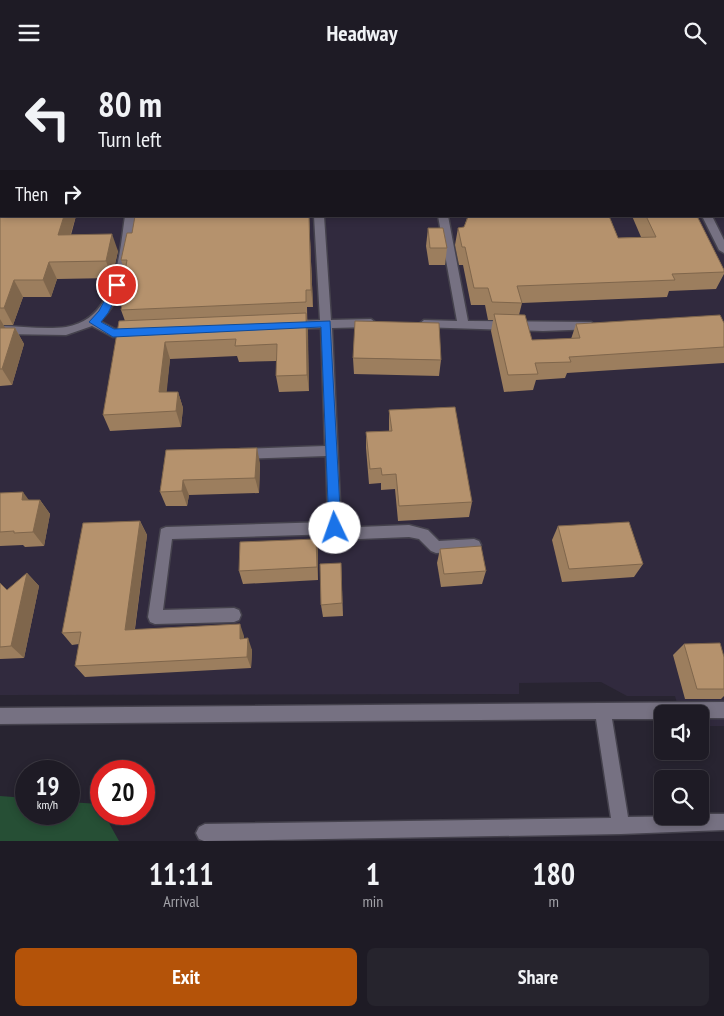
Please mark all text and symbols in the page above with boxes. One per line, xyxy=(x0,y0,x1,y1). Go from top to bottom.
icon: menu xyxy=(15,19,43,47)
text: Headway xyxy=(326,19,398,47)
icon: search xyxy=(681,19,709,47)
text: 80 m xyxy=(98,81,162,127)
icon: left xyxy=(15,85,80,150)
text: Turn left xyxy=(98,125,162,153)
icon: right xyxy=(58,180,86,208)
text: Then xyxy=(15,182,48,206)
pin xyxy=(96,264,138,306)
icon: arrive xyxy=(103,271,131,299)
position arrow xyxy=(308,501,360,553)
map controls xyxy=(654,705,709,825)
button: sound xyxy=(654,705,709,760)
speed limit sign: 20 xyxy=(90,760,155,825)
text: 19 xyxy=(36,770,59,802)
button: search xyxy=(654,770,709,825)
text: km/h xyxy=(37,797,58,812)
text: 11:11 xyxy=(149,854,214,893)
text: 1 xyxy=(366,854,380,893)
text: 180 xyxy=(532,854,575,893)
text: Arrival xyxy=(163,891,199,911)
text: min xyxy=(362,891,383,911)
text: m xyxy=(548,891,559,911)
button: Exit xyxy=(15,948,357,1006)
button: Share xyxy=(367,948,709,1006)

